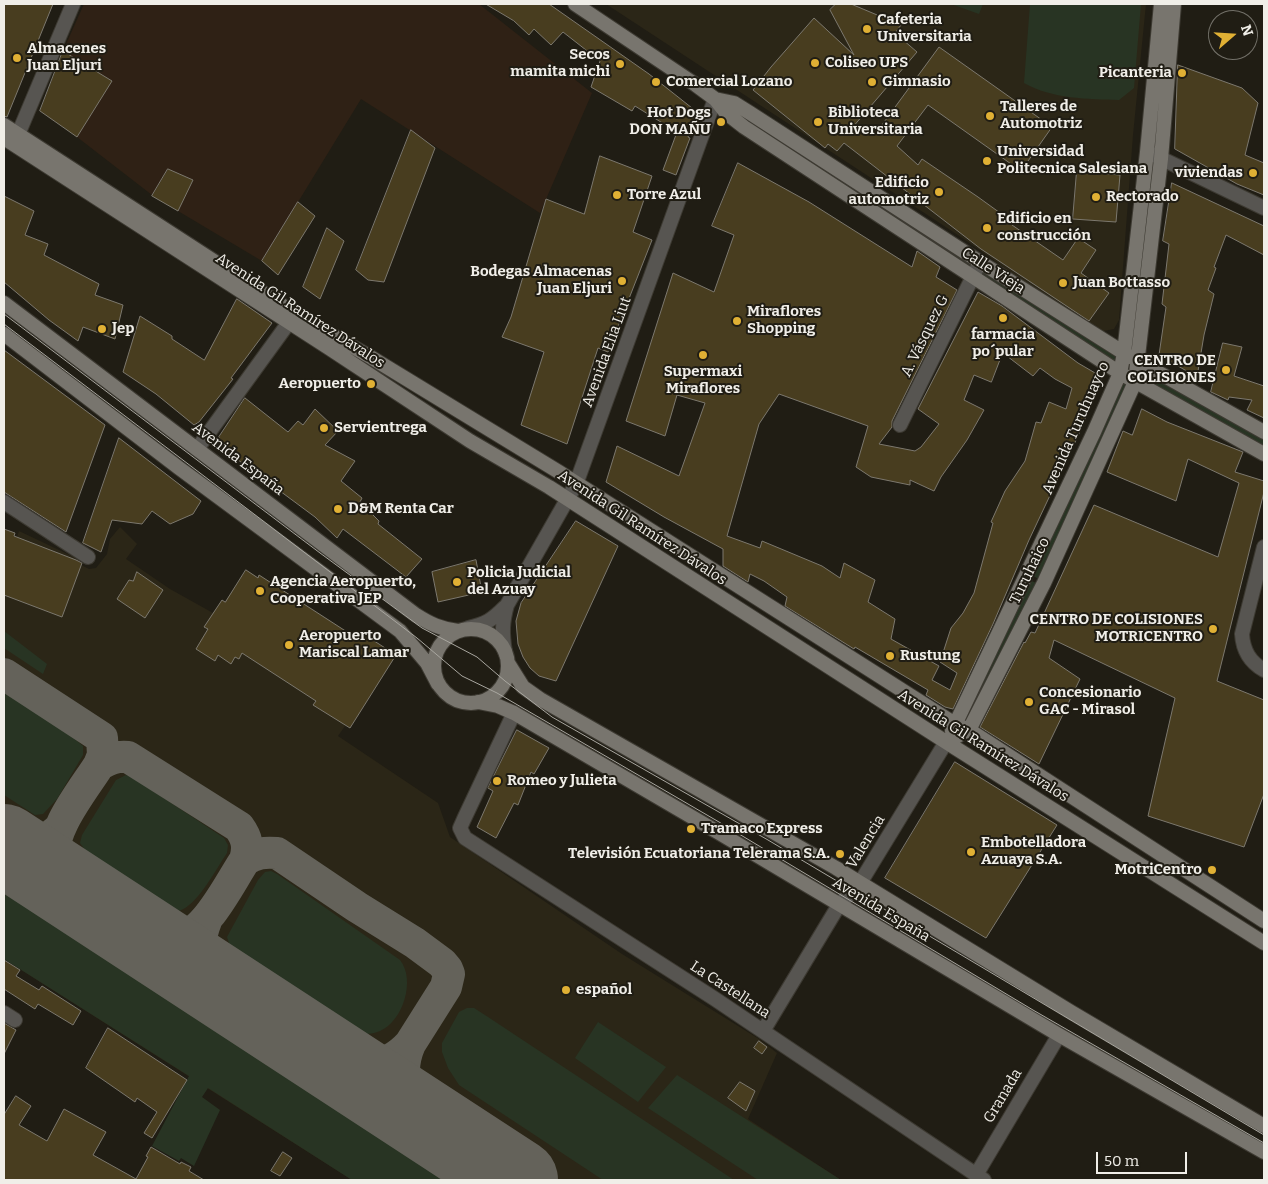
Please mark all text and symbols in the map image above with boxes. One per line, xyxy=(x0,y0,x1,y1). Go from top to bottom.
north arrow xyxy=(1208,10,1258,60)
place label: Cafeteria Universitaria xyxy=(877,11,972,46)
text: N xyxy=(1237,22,1257,38)
marker: Cafeteria Universitaria xyxy=(861,23,873,35)
place label: Almacenes Juan Eljuri xyxy=(27,40,106,75)
place label: Secos mamita michi xyxy=(510,46,610,81)
marker: Almacenes Juan Eljuri xyxy=(11,52,23,64)
place label: Coliseo UPS xyxy=(825,54,908,72)
marker: Coliseo UPS xyxy=(809,57,821,69)
marker: Secos mamita michi xyxy=(614,58,626,70)
place label: Picanteria xyxy=(1099,64,1172,82)
marker: Picanteria xyxy=(1176,67,1188,79)
place label: Comercial Lozano xyxy=(666,73,792,91)
place label: Gimnasio xyxy=(882,73,951,91)
marker: Comercial Lozano xyxy=(650,76,662,88)
marker: Gimnasio xyxy=(866,76,878,88)
place label: Talleres de Automotriz xyxy=(1000,98,1082,133)
place label: Hot Dogs DON MAÑU xyxy=(629,104,711,139)
place label: Biblioteca Universitaria xyxy=(828,104,923,139)
marker: Talleres de Automotriz xyxy=(984,110,996,122)
marker: Hot Dogs DON MAÑU xyxy=(715,116,727,128)
marker: Biblioteca Universitaria xyxy=(812,116,824,128)
place label: Universidad Politecnica Salesiana xyxy=(997,143,1147,178)
marker: Universidad Politecnica Salesiana xyxy=(981,155,993,167)
place label: viviendas xyxy=(1175,164,1243,182)
marker: viviendas xyxy=(1247,167,1259,179)
place label: Edificio automotriz xyxy=(849,174,929,209)
place label: Torre Azul xyxy=(627,186,701,204)
marker: Edificio automotriz xyxy=(933,186,945,198)
place label: Rectorado xyxy=(1106,188,1179,206)
marker: Torre Azul xyxy=(611,189,623,201)
marker: Rectorado xyxy=(1090,191,1102,203)
place label: Edificio en construcción xyxy=(997,210,1091,245)
marker: Edificio en construcción xyxy=(981,222,993,234)
street label: Calle Vieja xyxy=(958,244,1028,298)
street label: Avenida Gil Ramírez Dávalos xyxy=(212,250,388,372)
place label: Bodegas Almacenas Juan Eljuri xyxy=(470,263,612,298)
place label: Juan Bottasso xyxy=(1073,274,1170,292)
marker: Bodegas Almacenas Juan Eljuri xyxy=(616,275,628,287)
marker: Juan Bottasso xyxy=(1057,277,1069,289)
street label: A. Vásquez G xyxy=(897,292,953,380)
street label: Avenida Elia Liut xyxy=(579,294,635,410)
place label: Miraflores Shopping xyxy=(747,303,821,338)
marker: farmacia po´pular xyxy=(997,312,1009,324)
marker: Miraflores Shopping xyxy=(731,315,743,327)
place label: Jep xyxy=(112,320,134,338)
marker: Jep xyxy=(96,323,108,335)
place label: farmacia po´pular xyxy=(971,326,1035,361)
marker: Supermaxi Miraflores xyxy=(697,349,709,361)
place label: CENTRO DE COLISIONES xyxy=(1127,352,1216,387)
street label: Avenida Turuhuayco xyxy=(1039,359,1113,497)
place label: Supermaxi Miraflores xyxy=(664,363,742,398)
marker: CENTRO DE COLISIONES xyxy=(1220,364,1232,376)
place label: Aeropuerto xyxy=(279,375,361,393)
marker: Aeropuerto xyxy=(365,378,377,390)
street label: Avenida España xyxy=(188,419,288,499)
place label: Servientrega xyxy=(334,419,427,437)
marker: Servientrega xyxy=(318,422,330,434)
street label: Avenida Gil Ramírez Dávalos xyxy=(554,467,730,589)
place label: D&M Renta Car xyxy=(348,500,454,518)
marker: D&M Renta Car xyxy=(332,503,344,515)
street label: Turuhaico xyxy=(1006,535,1054,607)
place label: Policia Judicial del Azuay xyxy=(467,564,571,599)
place label: Agencia Aeropuerto, Cooperativa JEP xyxy=(270,573,416,608)
marker: Policia Judicial del Azuay xyxy=(451,576,463,588)
marker: Agencia Aeropuerto, Cooperativa JEP xyxy=(254,585,266,597)
place label: CENTRO DE COLISIONES MOTRICENTRO xyxy=(1030,611,1203,646)
marker: CENTRO DE COLISIONES MOTRICENTRO xyxy=(1207,623,1219,635)
place label: Aeropuerto Mariscal Lamar xyxy=(299,627,409,662)
marker: Aeropuerto Mariscal Lamar xyxy=(283,639,295,651)
place label: Rustung xyxy=(900,647,960,665)
marker: Rustung xyxy=(884,650,896,662)
place label: Concesionario GAC - Mirasol xyxy=(1039,684,1141,719)
street label: Avenida Gil Ramírez Dávalos xyxy=(894,686,1072,806)
marker: Concesionario GAC - Mirasol xyxy=(1023,696,1035,708)
place label: Romeo y Julieta xyxy=(507,772,617,790)
marker: Romeo y Julieta xyxy=(491,775,503,787)
street label: Valencia xyxy=(843,812,889,872)
place label: Tramaco Express xyxy=(701,820,823,838)
marker: Tramaco Express xyxy=(685,823,697,835)
place label: Embotelladora Azuaya S.A. xyxy=(981,834,1086,869)
place label: Televisión Ecuatoriana Telerama S.A. xyxy=(568,845,830,863)
marker: Embotelladora Azuaya S.A. xyxy=(965,846,977,858)
marker: Televisión Ecuatoriana Telerama S.A. xyxy=(834,848,846,860)
place label: MotriCentro xyxy=(1114,861,1202,879)
marker: MotriCentro xyxy=(1206,864,1218,876)
street label: Avenida España xyxy=(829,874,933,946)
street label: La Castellana xyxy=(687,957,773,1023)
place label: español xyxy=(576,981,632,999)
marker: español xyxy=(560,984,572,996)
street label: Granada xyxy=(980,1066,1026,1126)
scale bar xyxy=(1098,1142,1189,1174)
text: 50 m xyxy=(1104,1152,1139,1170)

